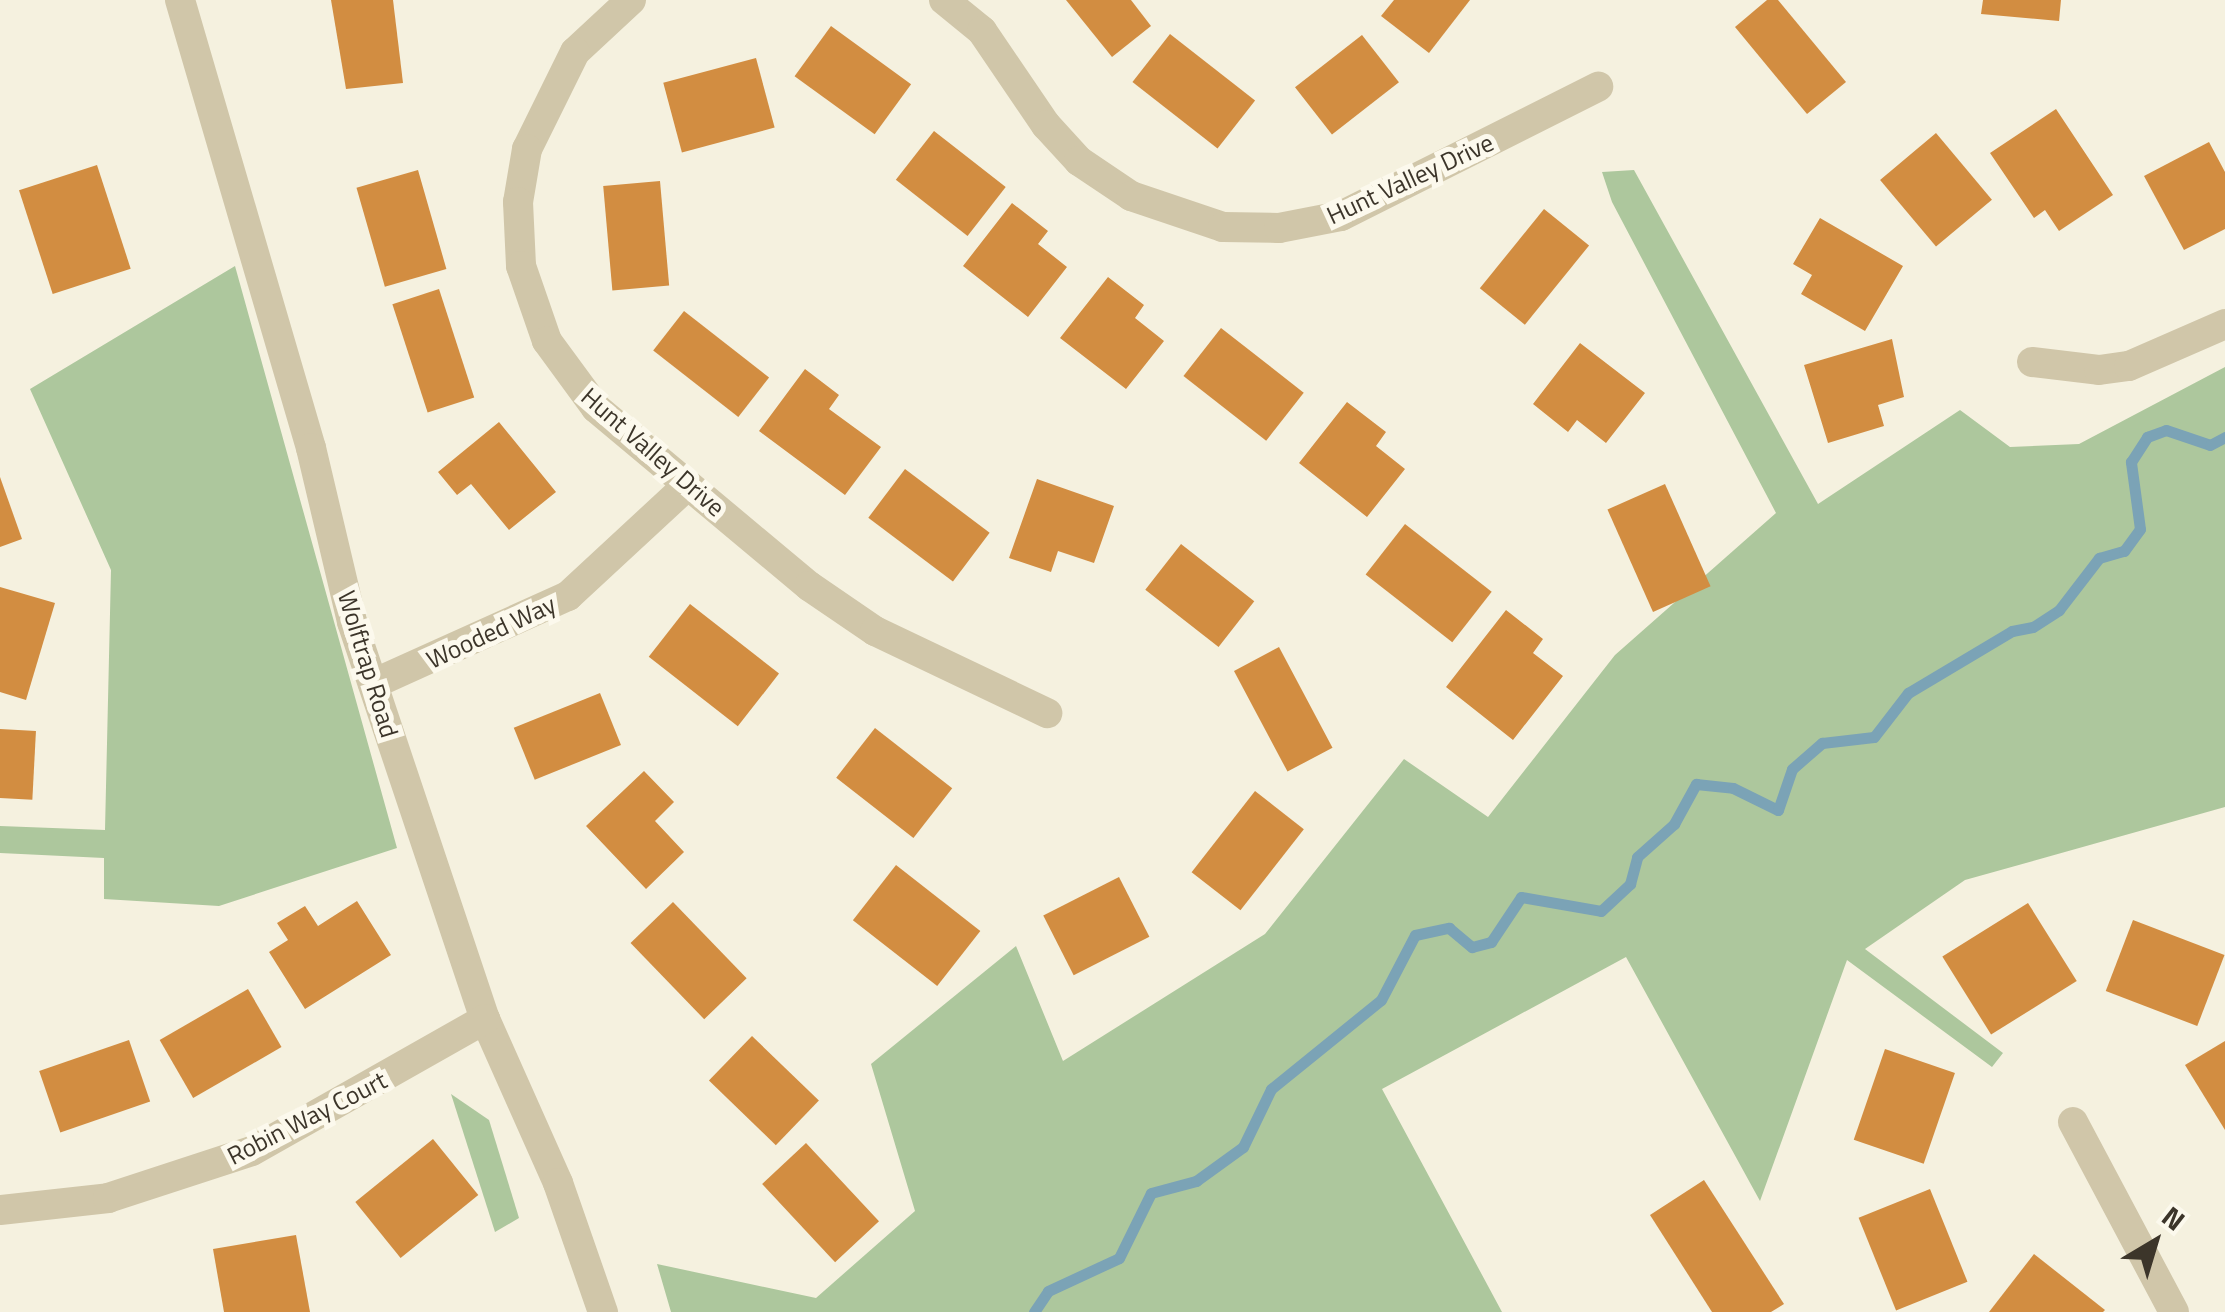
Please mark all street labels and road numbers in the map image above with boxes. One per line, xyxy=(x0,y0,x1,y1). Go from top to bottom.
street label: Hunt Valley Drive xyxy=(1322,127,1498,231)
street label: Hunt Valley Drive xyxy=(575,382,731,522)
street label: Wolftrap Road xyxy=(331,587,405,741)
street label: Wooded Way xyxy=(422,589,560,675)
street label: Robin Way Court xyxy=(222,1065,392,1171)

